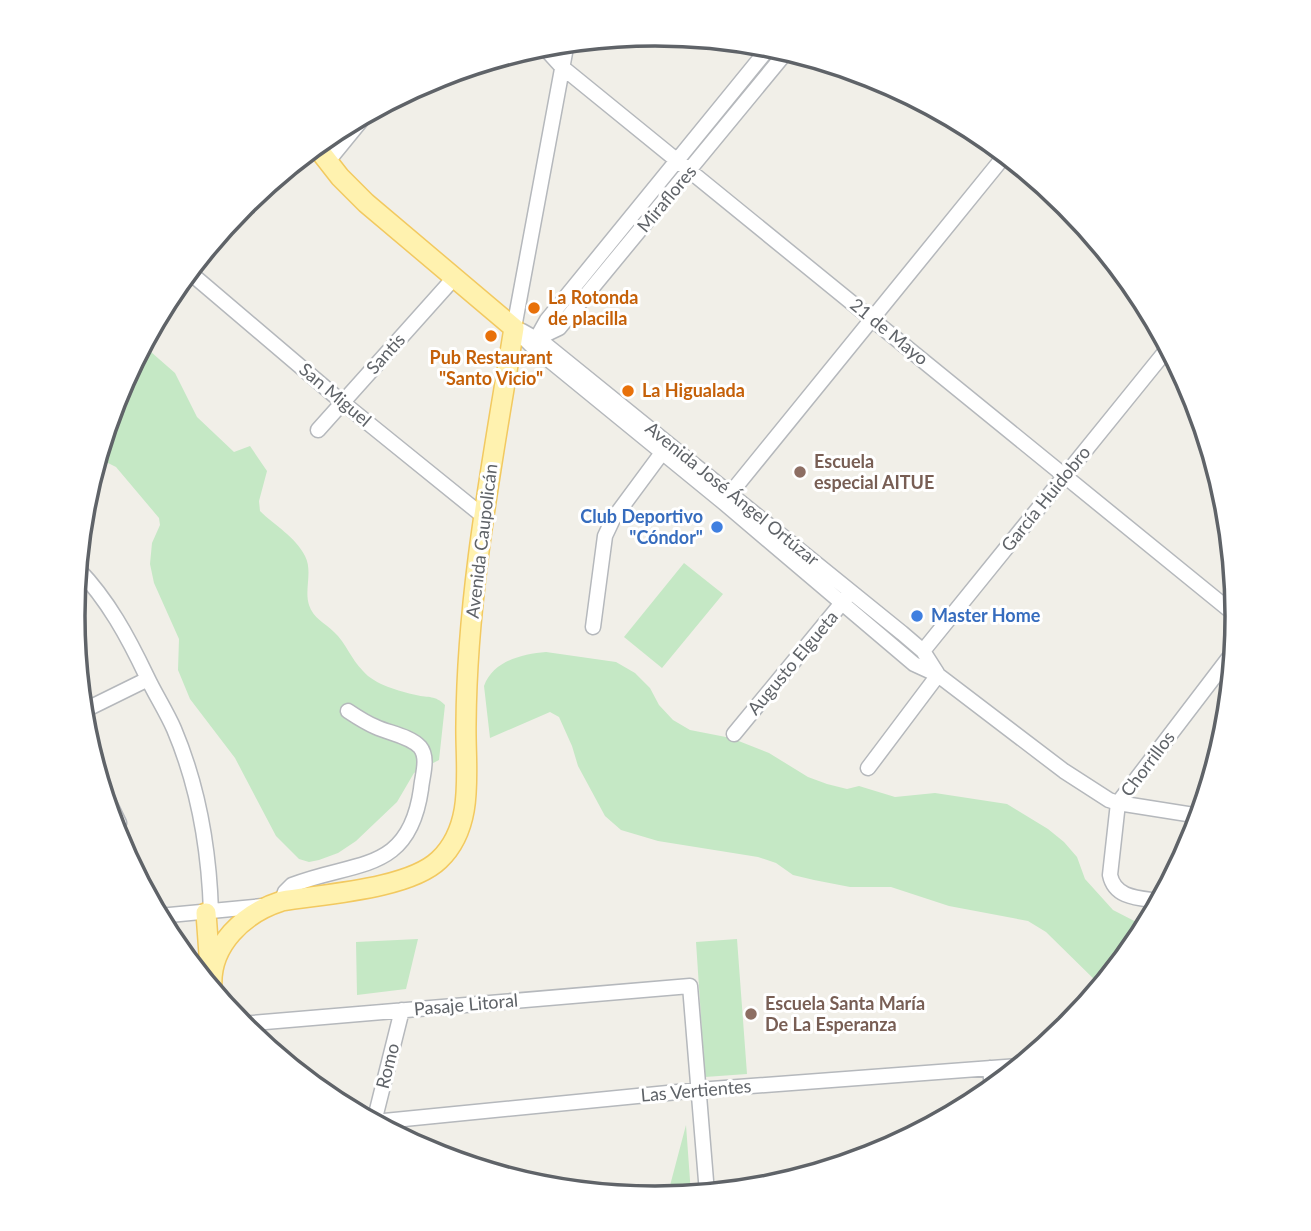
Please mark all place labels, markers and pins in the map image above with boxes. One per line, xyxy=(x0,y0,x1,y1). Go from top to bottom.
place label: La Rotonda de placilla xyxy=(548,286,638,329)
marker: La Rotonda de placilla xyxy=(526,300,542,316)
marker: Pub Restaurant "Santo Vicio" xyxy=(483,328,499,344)
place label: Pub Restaurant "Santo Vicio" xyxy=(430,346,553,389)
place label: La Higualada xyxy=(642,379,745,401)
marker: La Higualada xyxy=(620,383,636,399)
place label: Escuela especial AITUE xyxy=(814,450,934,493)
marker: Escuela especial AITUE xyxy=(792,464,808,480)
place label: Club Deportivo "Cóndor" xyxy=(580,505,703,548)
marker: Club Deportivo "Cóndor" xyxy=(709,519,725,535)
place label: Master Home xyxy=(931,604,1041,626)
marker: Master Home xyxy=(909,608,925,624)
place label: Escuela Santa María De La Esperanza xyxy=(765,992,925,1035)
marker: Escuela Santa María De La Esperanza xyxy=(743,1006,759,1022)

